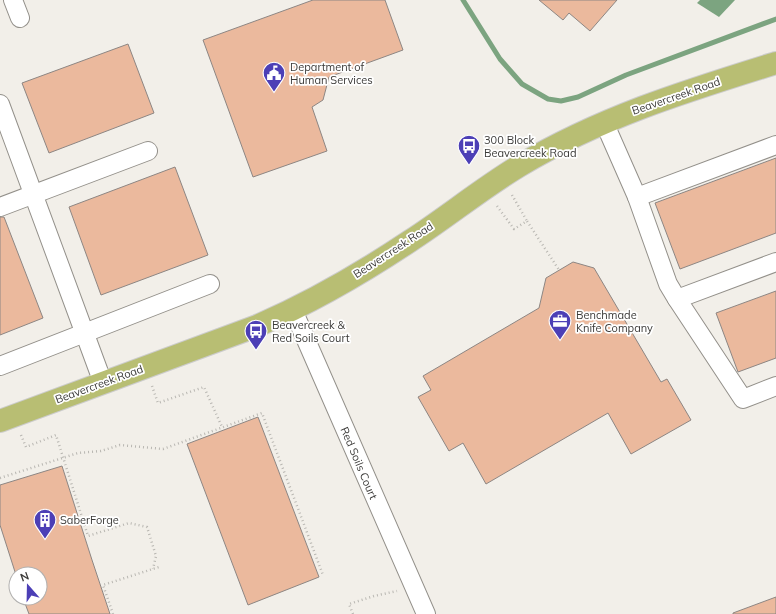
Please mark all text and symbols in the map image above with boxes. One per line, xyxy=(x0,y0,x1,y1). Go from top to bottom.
public building icon: Department of Human Services xyxy=(261,60,287,93)
place label: Department of Human Services xyxy=(290,60,373,87)
street label: Beavercreek Road xyxy=(630,74,722,118)
bus stop icon: 300 Block Beavercreek Road xyxy=(456,133,482,166)
place label: 300 Block Beavercreek Road xyxy=(484,133,577,160)
street label: Beavercreek Road xyxy=(350,219,436,281)
office icon: Benchmade Knife Company xyxy=(547,308,573,341)
place label: Benchmade Knife Company xyxy=(576,308,653,335)
bus stop icon: Beavercreek & Red Soils Court xyxy=(243,318,269,351)
place label: Beavercreek & Red Soils Court xyxy=(272,318,350,345)
street label: Beavercreek Road xyxy=(53,362,145,406)
street label: Red Soils Court xyxy=(337,425,381,502)
building icon: SaberForge xyxy=(32,507,58,540)
place label: SaberForge xyxy=(60,513,119,527)
north arrow xyxy=(8,566,48,606)
text: N xyxy=(18,569,31,585)

